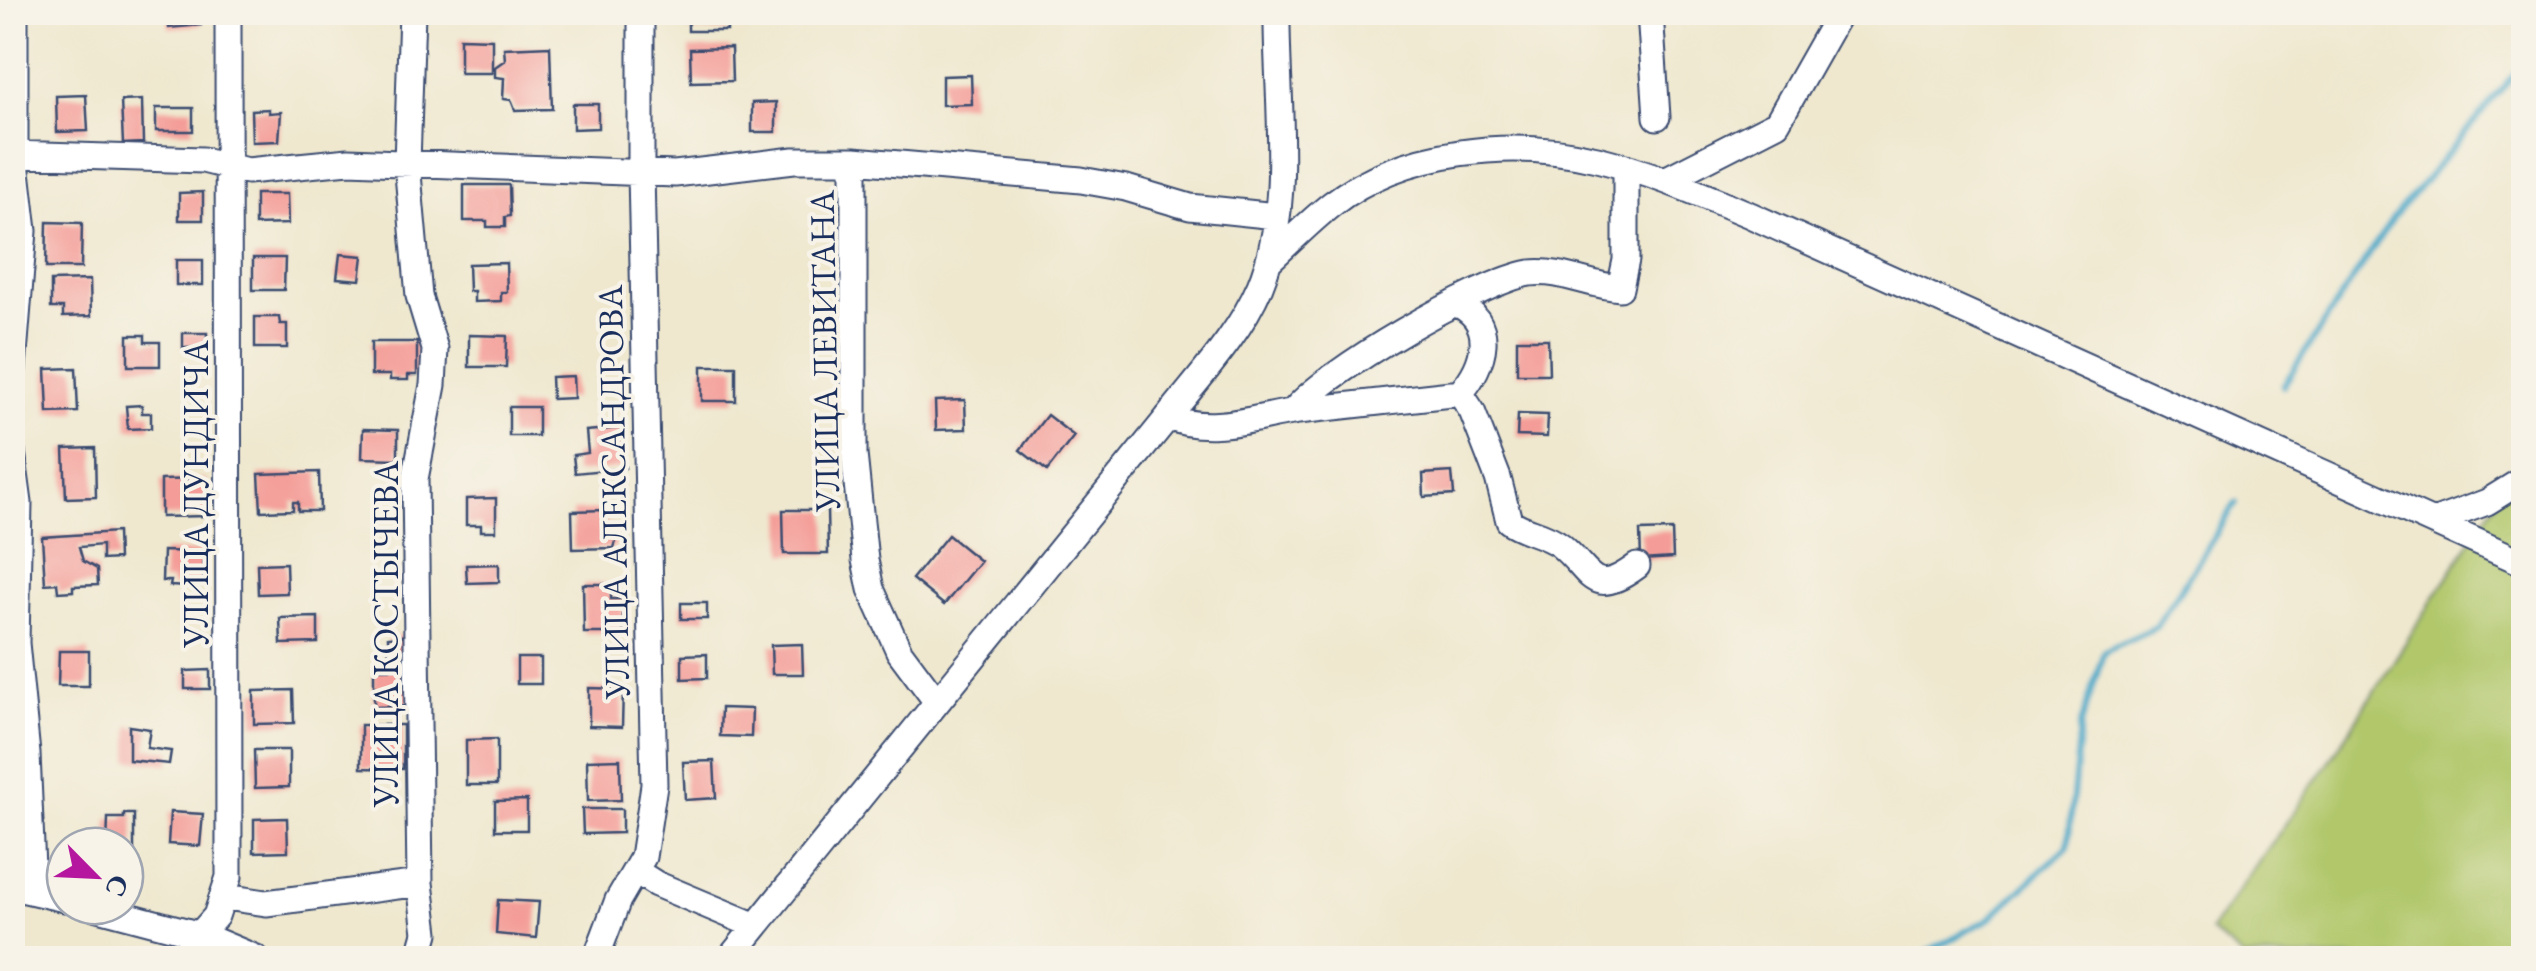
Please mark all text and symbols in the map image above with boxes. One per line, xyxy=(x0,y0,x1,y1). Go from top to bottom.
street label: УЛИЦА ЛЕВИТАНА xyxy=(799,189,849,513)
street label: УЛИЦА АЛЕКСАНДРОВА xyxy=(587,284,639,701)
street label: УЛИЦА ДУНДИЧА xyxy=(173,340,218,649)
street label: УЛИЦА КОСТЫЧЕВА xyxy=(363,460,408,808)
north arrow xyxy=(45,826,145,926)
text: С xyxy=(97,870,138,903)

